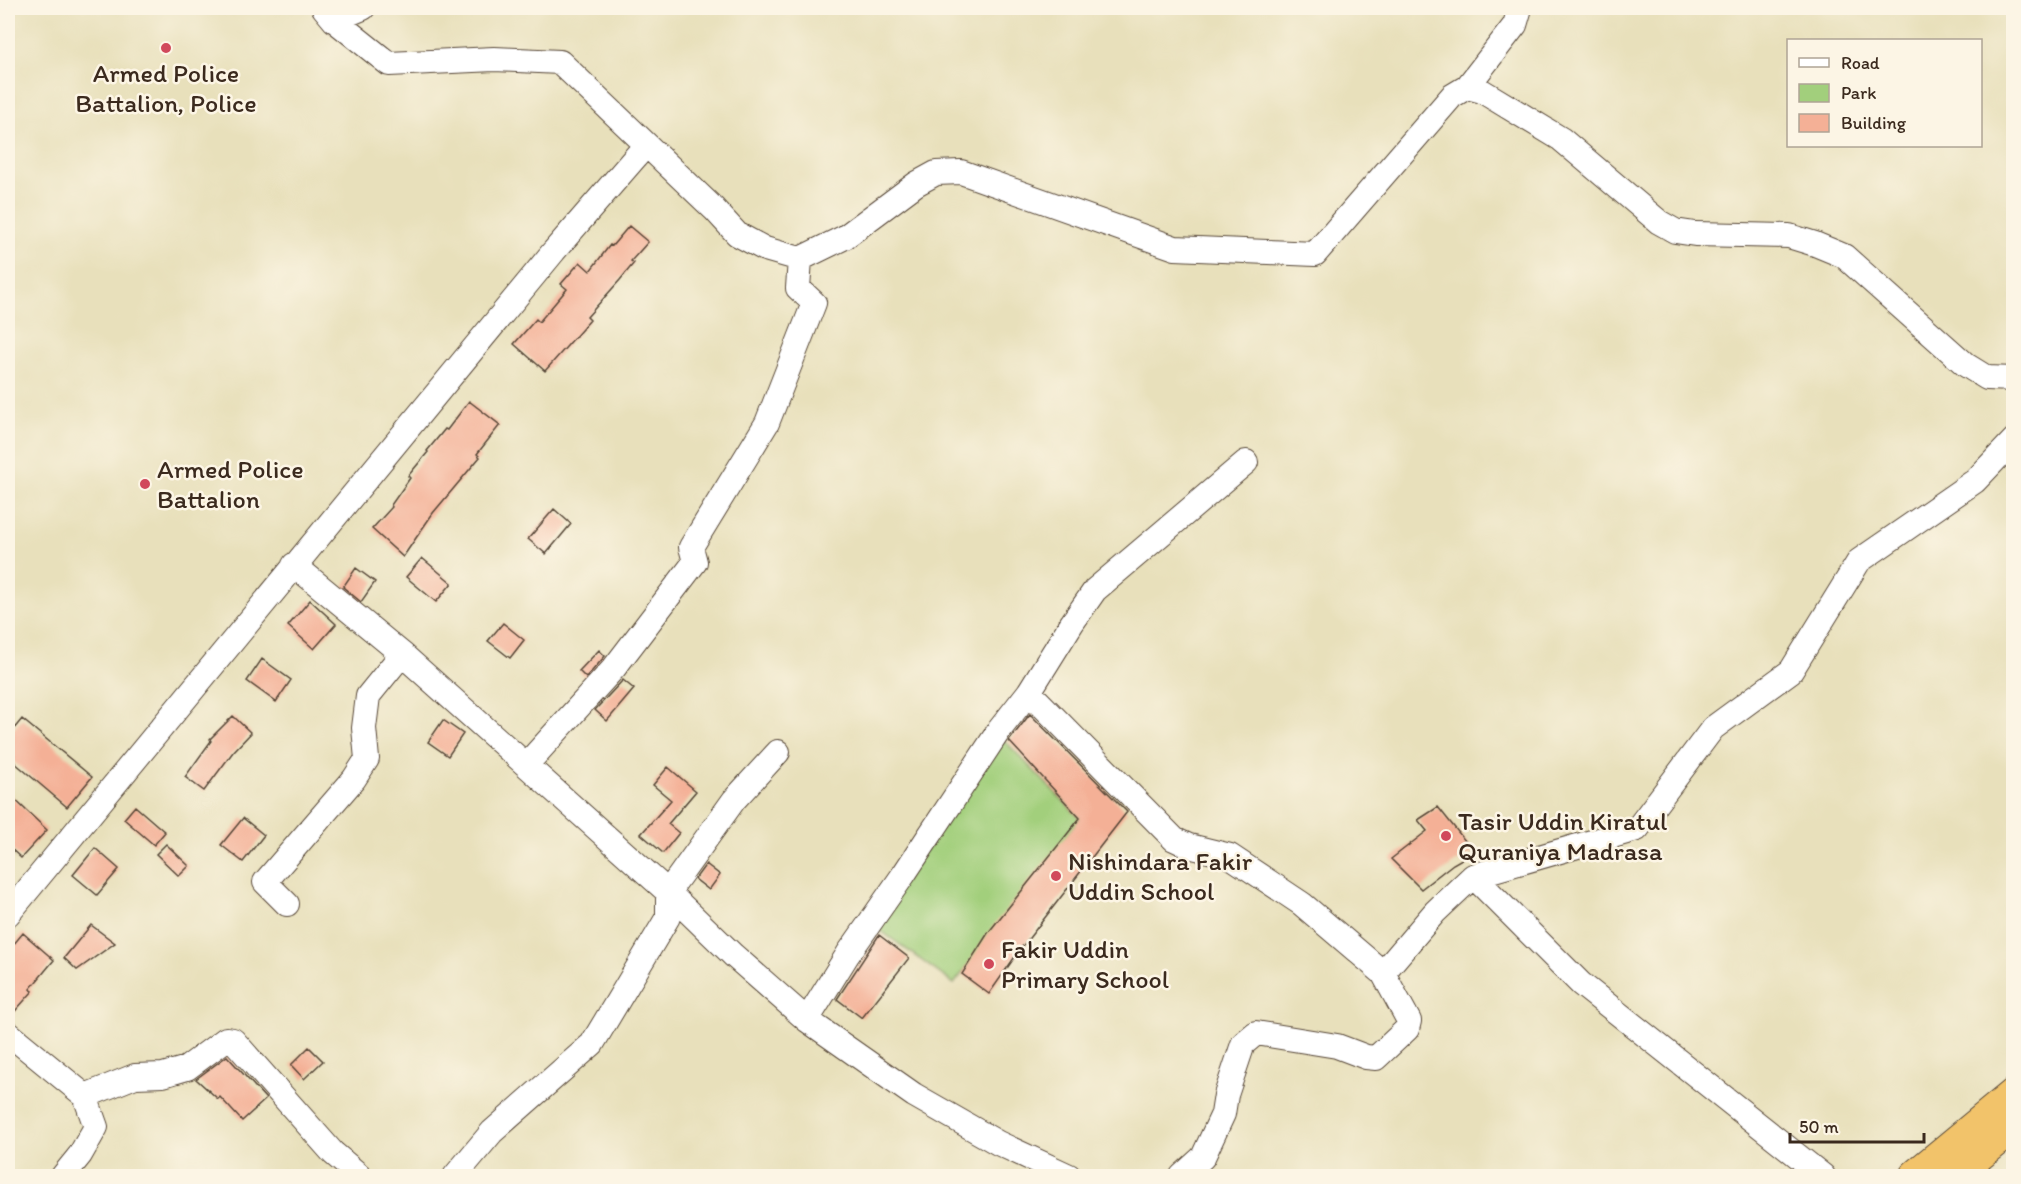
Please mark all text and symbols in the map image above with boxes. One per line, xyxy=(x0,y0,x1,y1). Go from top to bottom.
legend xyxy=(1787,39,1982,147)
marker: Armed Police Battalion, Police xyxy=(159,41,173,55)
text: Road xyxy=(1841,52,1880,74)
place label: Armed Police Battalion, Police xyxy=(75,57,257,119)
text: Park xyxy=(1841,82,1876,104)
text: Building xyxy=(1841,112,1907,134)
place label: Armed Police Battalion xyxy=(157,453,304,515)
marker: Armed Police Battalion xyxy=(138,477,152,491)
place label: Tasir Uddin Kiratul Quraniya Madrasa xyxy=(1458,805,1667,867)
marker: Tasir Uddin Kiratul Quraniya Madrasa xyxy=(1439,829,1453,843)
place label: Nishindara Fakir Uddin School xyxy=(1068,845,1253,907)
marker: Nishindara Fakir Uddin School xyxy=(1049,869,1063,883)
place label: Fakir Uddin Primary School xyxy=(1001,933,1169,995)
marker: Fakir Uddin Primary School xyxy=(982,957,996,971)
scale bar xyxy=(1790,1106,1924,1144)
text: 50 m xyxy=(1799,1116,1839,1138)

